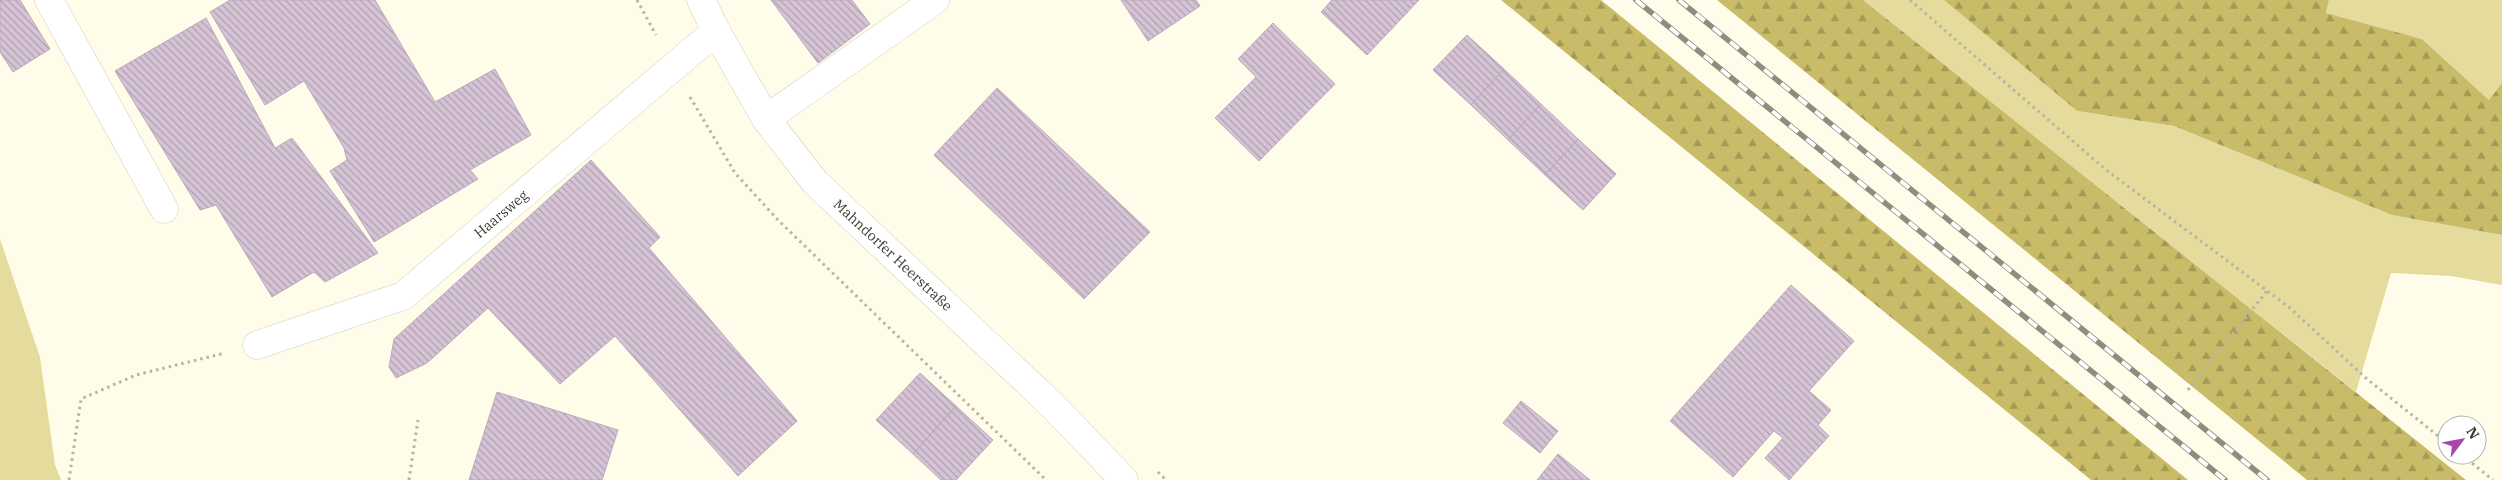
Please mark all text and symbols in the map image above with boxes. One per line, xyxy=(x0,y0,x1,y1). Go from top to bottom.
street label: Haarsweg xyxy=(470,186,532,242)
street label: Mahndorfer Heerstraße xyxy=(830,195,956,315)
north arrow xyxy=(2437,415,2487,465)
text: N xyxy=(2462,424,2484,443)

